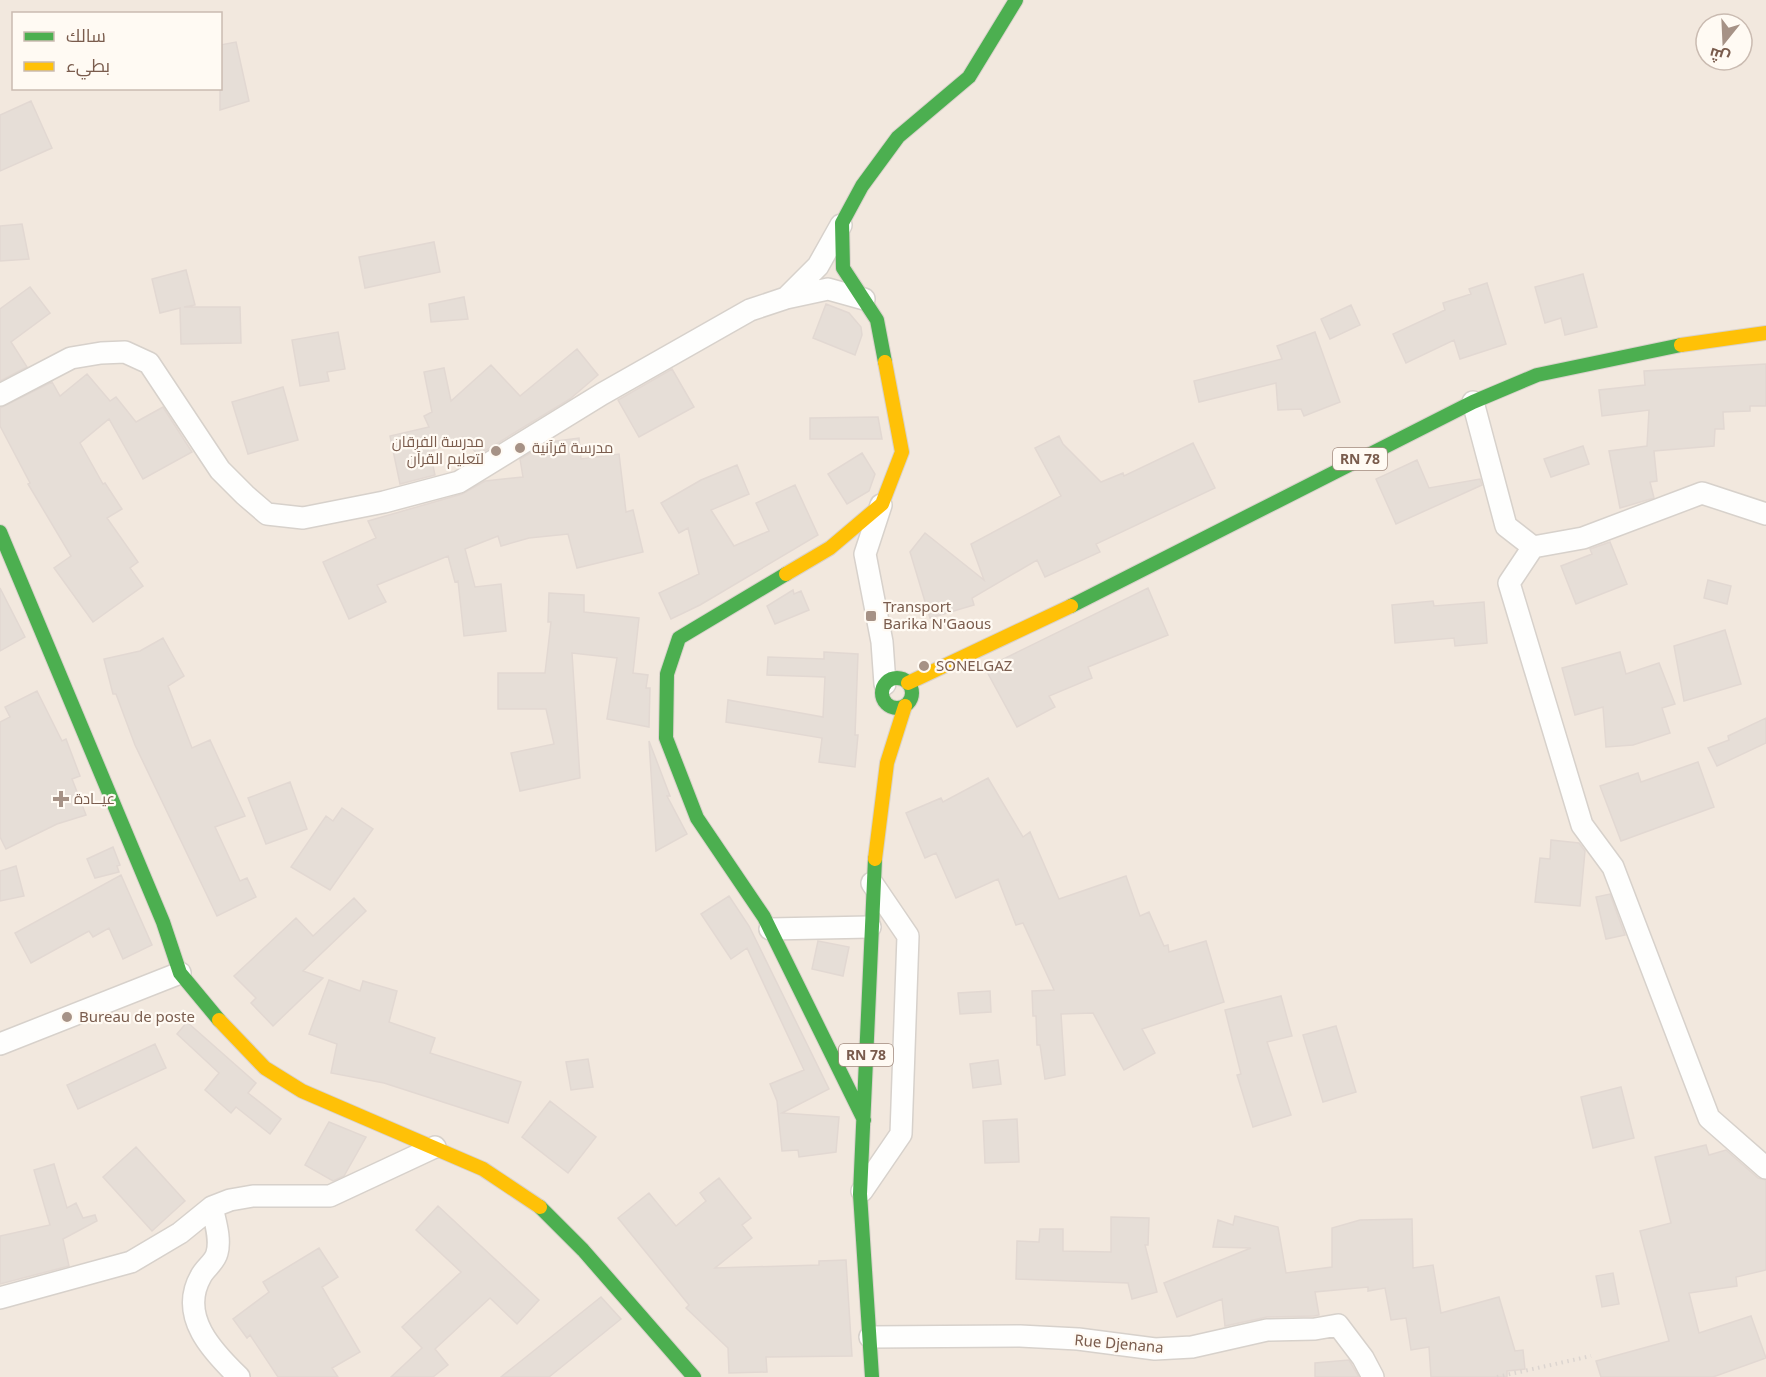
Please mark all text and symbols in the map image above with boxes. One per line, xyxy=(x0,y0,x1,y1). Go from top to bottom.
legend xyxy=(12,12,222,90)
north arrow xyxy=(1694,12,1754,72)
text: سالك xyxy=(66,23,106,47)
text: ش xyxy=(1706,43,1733,70)
text: بطيء xyxy=(66,53,110,80)
place label: مدرسة الفرقان لتعليم القرآن xyxy=(392,431,484,469)
place label: مدرسة قرآنية xyxy=(532,437,613,457)
marker: مدرسة قرآنية xyxy=(513,441,527,455)
marker: مدرسة الفرقان لتعليم القرآن xyxy=(489,444,503,458)
road number: RN 78 xyxy=(1333,448,1387,470)
place label: Transport Barika N'Gaous xyxy=(883,596,991,633)
marker: Transport Barika N'Gaous xyxy=(864,609,878,623)
place label: SONELGAZ xyxy=(936,655,1012,675)
marker: SONELGAZ xyxy=(917,659,931,673)
place label: عيــادة xyxy=(74,788,115,808)
marker: عيــادة xyxy=(52,790,70,808)
place label: Bureau de poste xyxy=(79,1006,195,1026)
marker: Bureau de poste xyxy=(60,1010,74,1024)
road number: RN 78 xyxy=(839,1044,893,1066)
street label: Rue Djenana xyxy=(1074,1329,1165,1357)

